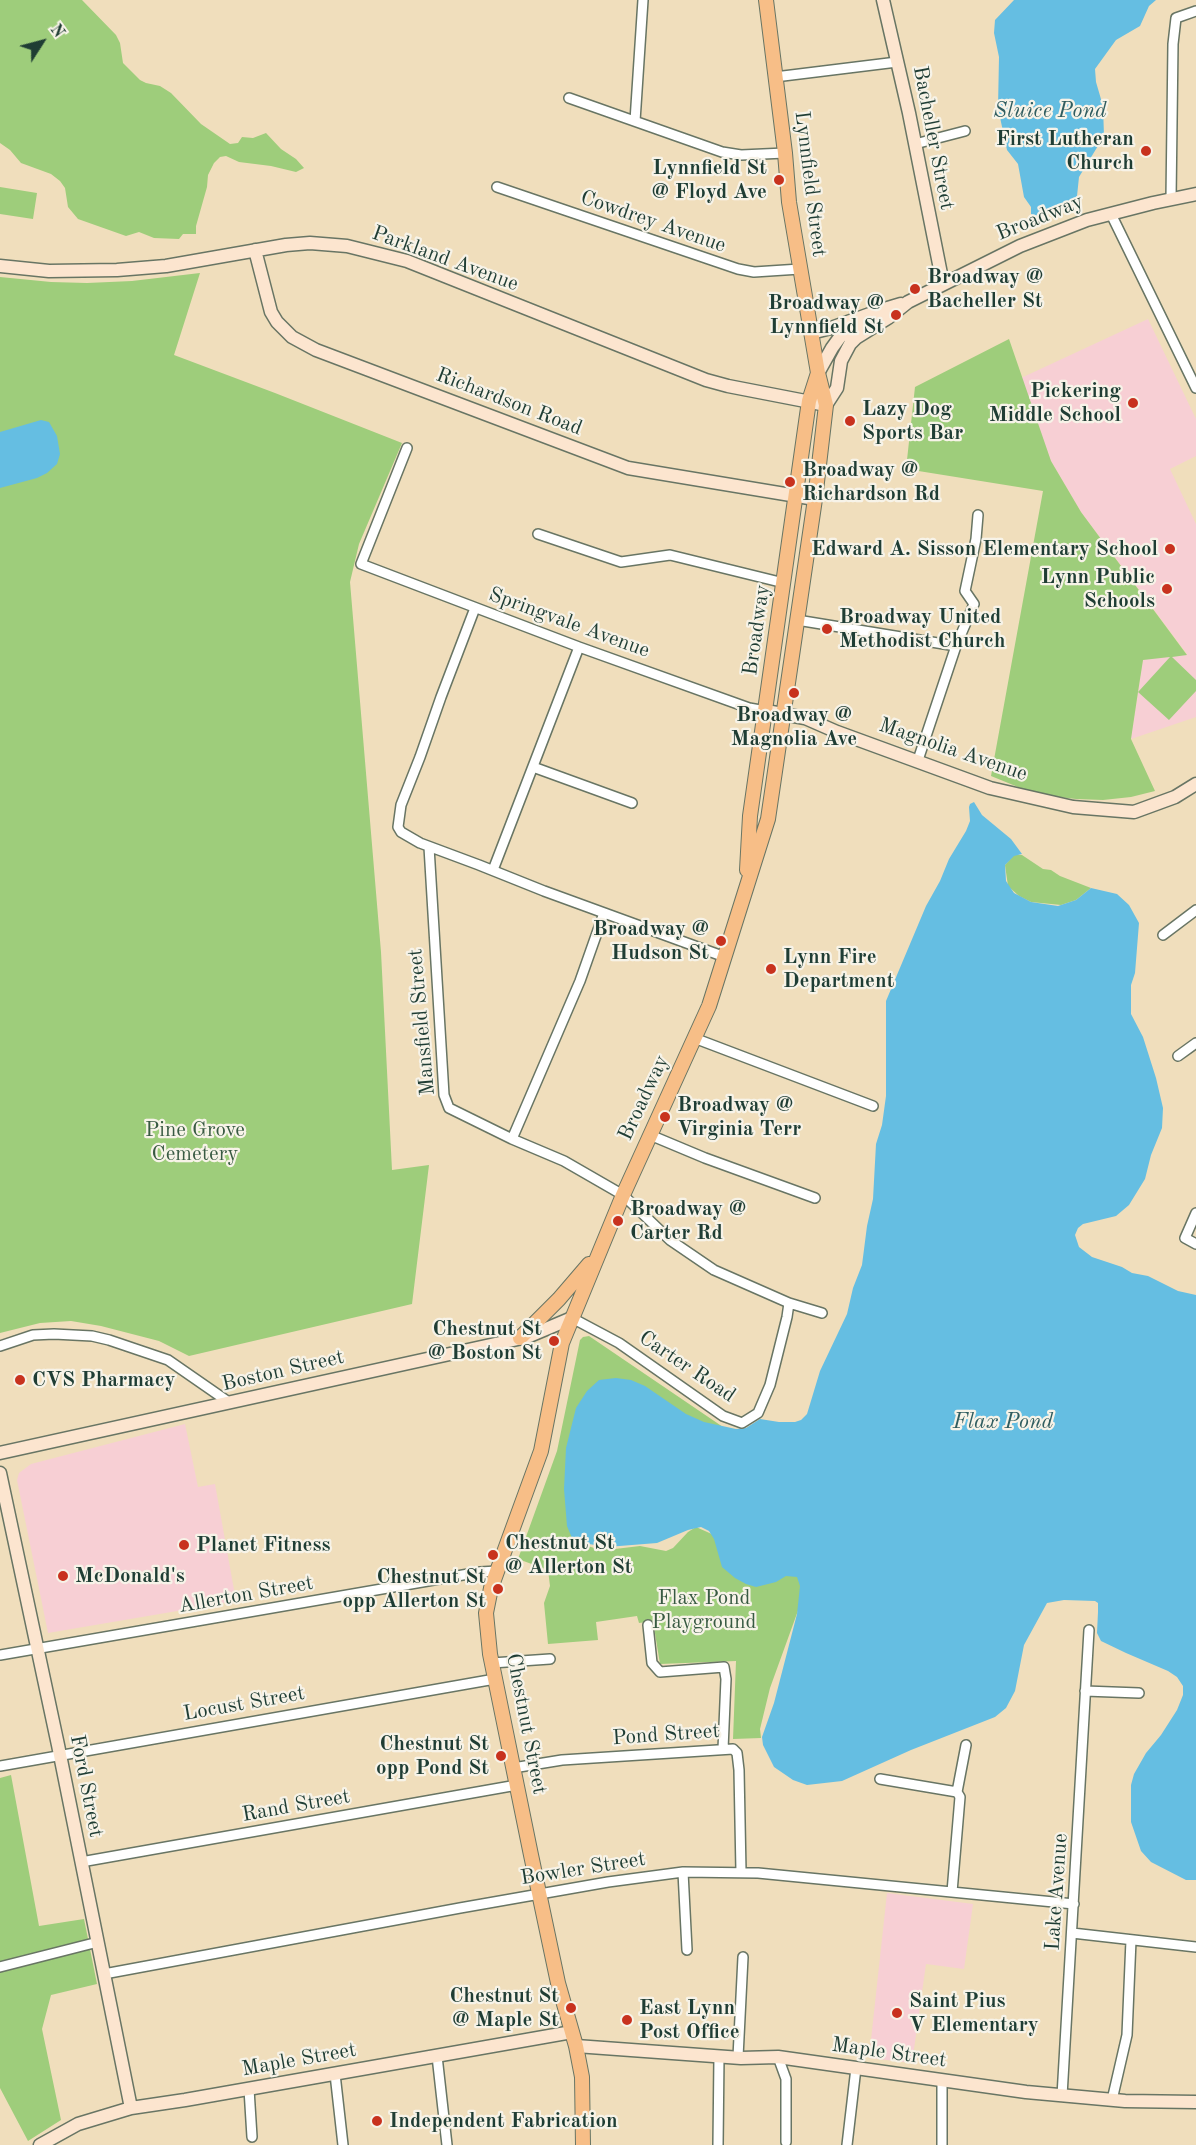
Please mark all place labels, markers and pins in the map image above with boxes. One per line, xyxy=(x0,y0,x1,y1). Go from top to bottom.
place label: First Lutheran Church xyxy=(996,126,1134,176)
marker: First Lutheran Church xyxy=(1139,144,1153,158)
place label: Lynnfield St @ Floyd Ave xyxy=(652,155,767,205)
marker: Lynnfield St @ Floyd Ave xyxy=(772,173,786,187)
place label: Broadway @ Bacheller St xyxy=(927,264,1043,314)
marker: Broadway @ Bacheller St xyxy=(908,282,922,296)
place label: Broadway @ Lynnfield St xyxy=(768,290,884,340)
marker: Broadway @ Lynnfield St xyxy=(889,308,903,322)
place label: Pickering Middle School xyxy=(989,378,1121,428)
place label: Lazy Dog Sports Bar xyxy=(862,396,963,446)
marker: Pickering Middle School xyxy=(1126,396,1140,410)
marker: Lazy Dog Sports Bar xyxy=(843,414,857,428)
place label: Broadway @ Richardson Rd xyxy=(802,457,940,507)
marker: Broadway @ Richardson Rd xyxy=(783,475,797,489)
place label: Edward A. Sisson Elementary School xyxy=(811,536,1158,562)
marker: Edward A. Sisson Elementary School xyxy=(1163,542,1177,556)
place label: Lynn Public Schools xyxy=(1041,564,1155,614)
marker: Lynn Public Schools xyxy=(1160,582,1174,596)
place label: Broadway United Methodist Church xyxy=(839,604,1006,654)
marker: Broadway United Methodist Church xyxy=(820,622,834,636)
marker: Broadway @ Magnolia Ave xyxy=(787,686,801,700)
place label: Broadway @ Magnolia Ave xyxy=(731,702,857,752)
place label: Broadway @ Hudson St xyxy=(593,916,709,966)
marker: Broadway @ Hudson St xyxy=(714,934,728,948)
place label: Lynn Fire Department xyxy=(783,944,894,994)
marker: Lynn Fire Department xyxy=(764,962,778,976)
place label: Broadway @ Virginia Terr xyxy=(677,1092,801,1142)
marker: Broadway @ Virginia Terr xyxy=(658,1110,672,1124)
place label: Broadway @ Carter Rd xyxy=(630,1196,746,1246)
marker: Broadway @ Carter Rd xyxy=(611,1214,625,1228)
place label: Chestnut St @ Boston St xyxy=(428,1316,542,1366)
marker: Chestnut St @ Boston St xyxy=(547,1334,561,1348)
place label: CVS Pharmacy xyxy=(32,1367,176,1393)
marker: CVS Pharmacy xyxy=(13,1373,27,1387)
place label: Chestnut St @ Allerton St xyxy=(505,1530,632,1580)
place label: Planet Fitness xyxy=(196,1532,331,1558)
marker: Planet Fitness xyxy=(177,1538,191,1552)
marker: Chestnut St @ Allerton St xyxy=(486,1548,500,1562)
place label: McDonald's xyxy=(75,1563,185,1589)
place label: Chestnut St opp Allerton St xyxy=(342,1564,486,1614)
marker: McDonald's xyxy=(56,1569,70,1583)
marker: Chestnut St opp Allerton St xyxy=(491,1582,505,1596)
place label: Chestnut St opp Pond St xyxy=(376,1731,489,1781)
marker: Chestnut St opp Pond St xyxy=(494,1749,508,1763)
place label: Chestnut St @ Maple St xyxy=(449,1983,559,2033)
place label: Saint Pius V Elementary xyxy=(909,1988,1039,2038)
place label: East Lynn Post Office xyxy=(639,1995,740,2045)
marker: Chestnut St @ Maple St xyxy=(564,2001,578,2015)
marker: Saint Pius V Elementary xyxy=(890,2006,904,2020)
marker: East Lynn Post Office xyxy=(620,2013,634,2027)
place label: Independent Fabrication xyxy=(389,2108,618,2134)
marker: Independent Fabrication xyxy=(370,2114,384,2128)

